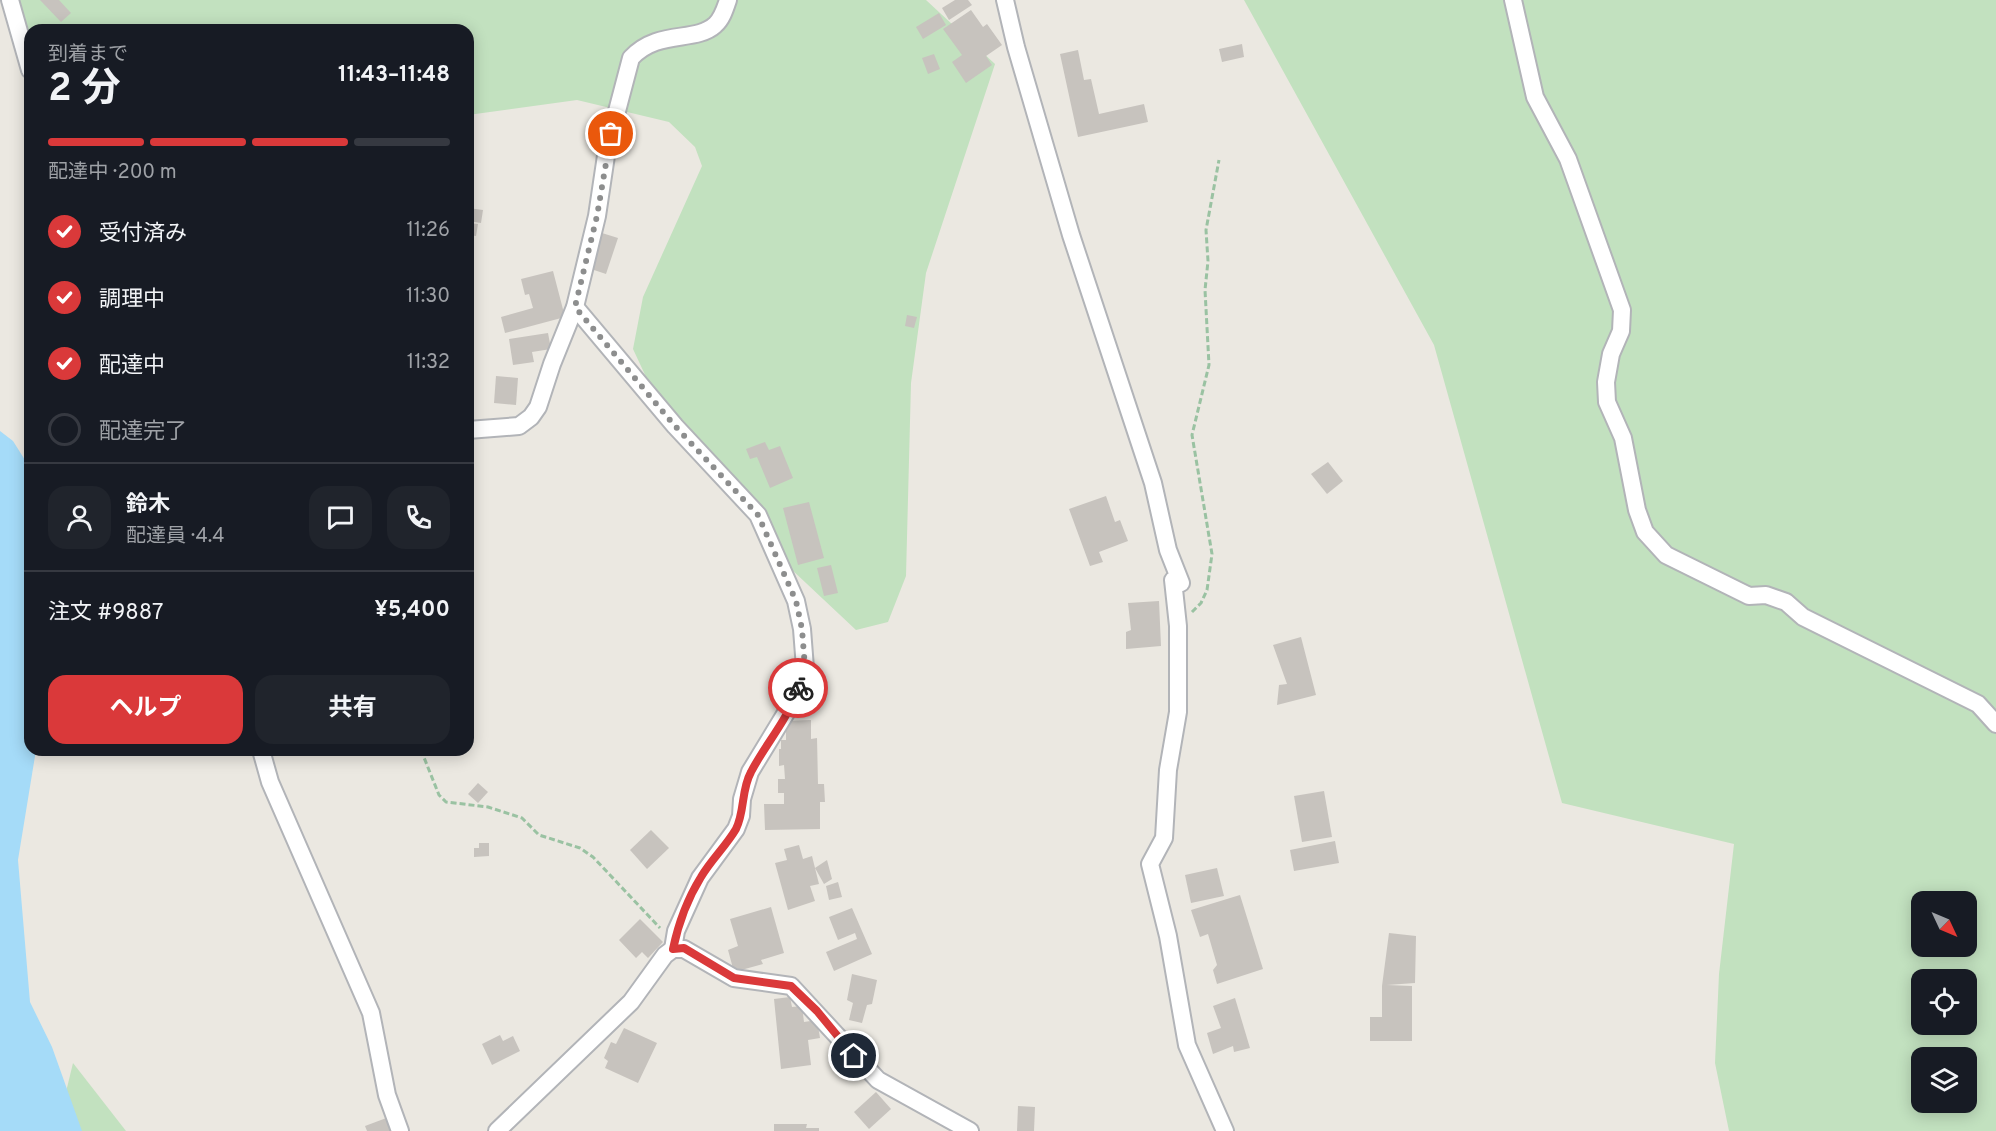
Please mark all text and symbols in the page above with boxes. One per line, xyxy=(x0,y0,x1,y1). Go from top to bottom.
text: 到着まで xyxy=(48,42,128,68)
text: 11:43–11:48 xyxy=(338,62,450,89)
text: 2 分 xyxy=(48,66,121,115)
pin xyxy=(585,108,636,159)
icon: bag xyxy=(594,117,627,150)
text: 配達中 · 200 m xyxy=(48,160,177,186)
icon: check xyxy=(48,215,81,248)
text: 11:26 xyxy=(406,218,450,244)
text: 受付済み xyxy=(99,221,187,248)
icon: check xyxy=(48,281,81,314)
text: 11:30 xyxy=(406,284,450,310)
text: 調理中 xyxy=(99,287,165,314)
icon: check xyxy=(48,347,81,380)
text: 11:32 xyxy=(407,350,450,376)
text: 配達中 xyxy=(99,353,165,380)
text: 配達完了 xyxy=(99,419,187,446)
button: person xyxy=(48,486,111,549)
button: chat xyxy=(309,486,372,549)
button: phone xyxy=(387,486,450,549)
text: 鈴木 xyxy=(126,492,170,519)
text: 配達員 · 4.4 xyxy=(126,524,225,550)
text: ¥5,400 xyxy=(375,597,450,624)
text: 注文 #9887 xyxy=(48,600,163,627)
courier xyxy=(768,658,828,718)
icon: bike xyxy=(782,672,815,705)
button: ヘルプ xyxy=(48,675,243,744)
button: 共有 xyxy=(255,675,450,744)
north arrow xyxy=(1911,891,1977,957)
map controls xyxy=(1911,891,1977,1113)
button: locate xyxy=(1911,969,1977,1035)
pin xyxy=(828,1030,879,1081)
icon: home xyxy=(837,1039,870,1072)
button: layers xyxy=(1911,1047,1977,1113)

